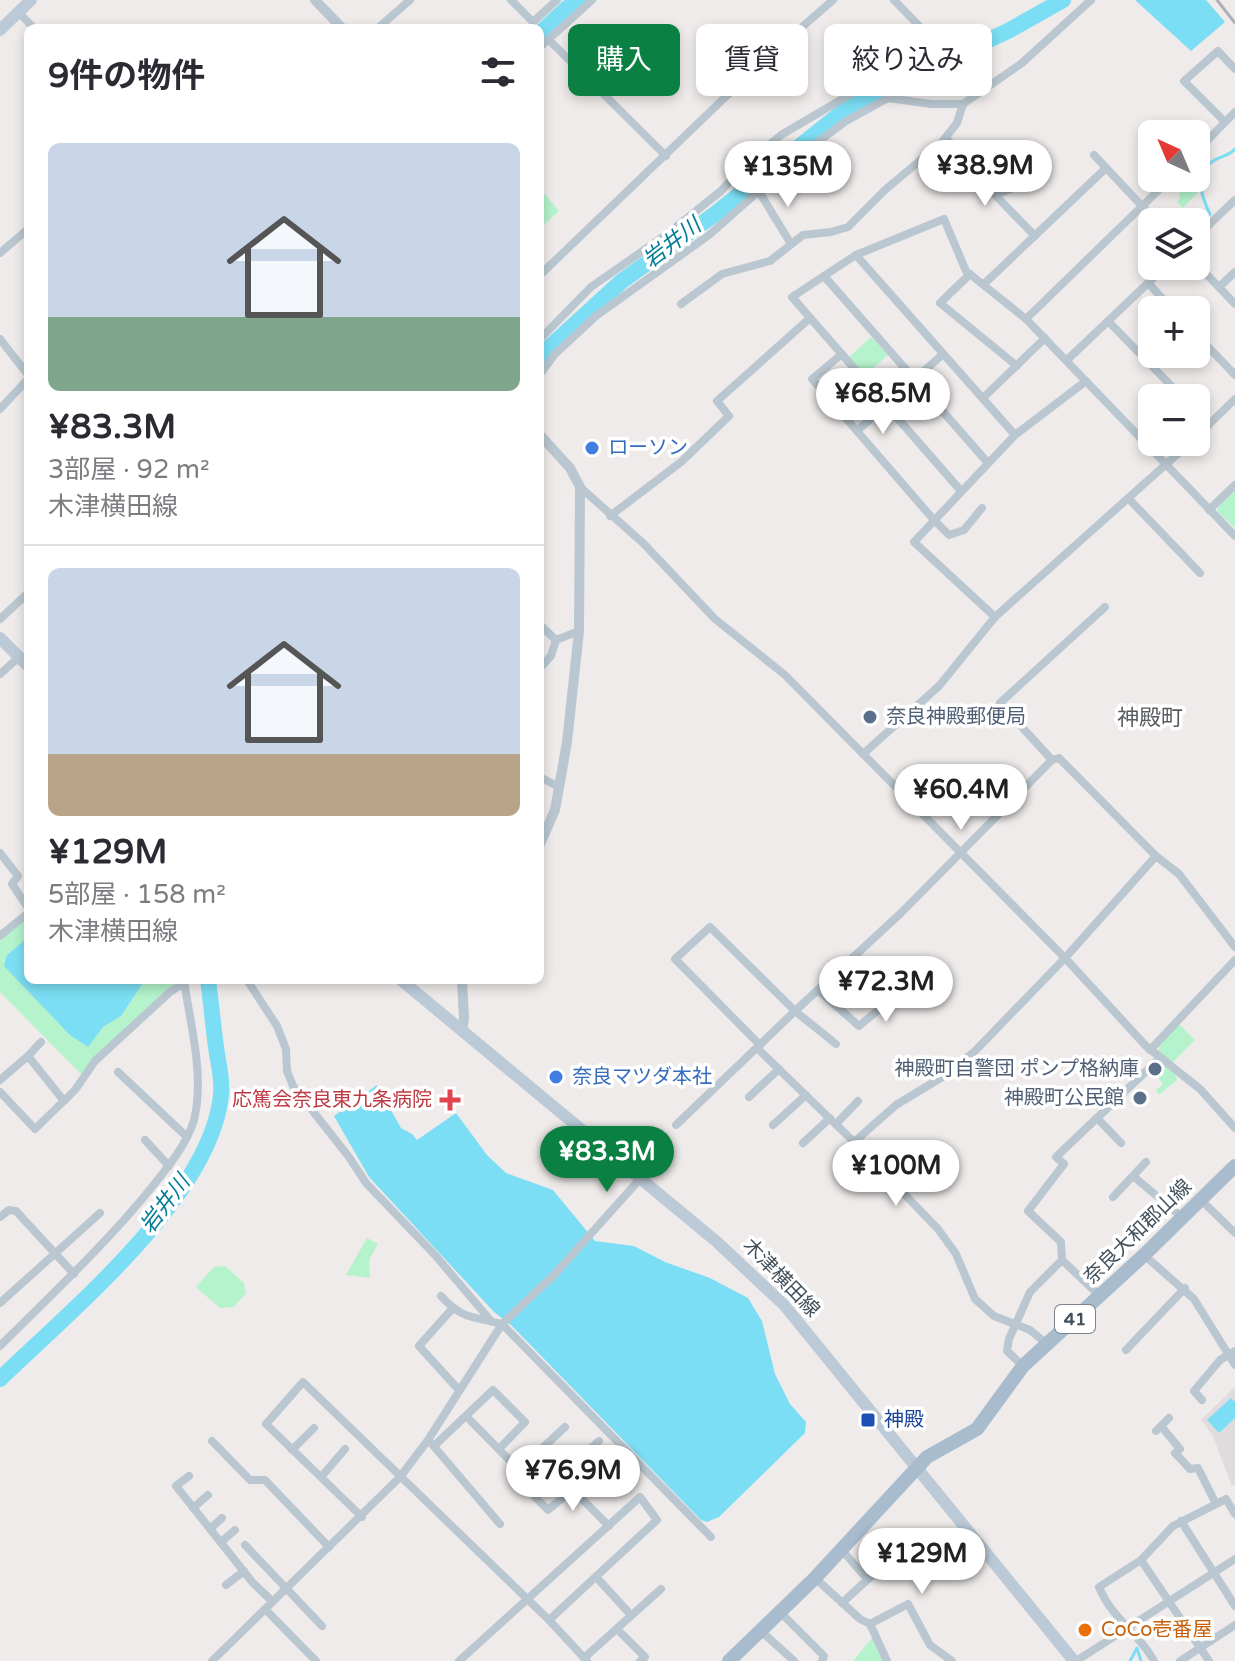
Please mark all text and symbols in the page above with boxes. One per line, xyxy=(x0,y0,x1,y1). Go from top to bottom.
chip: 購入 xyxy=(568,24,680,96)
chip: 賃貸 xyxy=(696,24,808,96)
chip: 絞り込み xyxy=(824,24,992,96)
icon: filters xyxy=(476,50,520,94)
text: 9件の物件 xyxy=(48,56,205,97)
north arrow xyxy=(1138,120,1210,192)
map controls xyxy=(1138,120,1210,456)
pin: ¥38.9M xyxy=(920,140,1050,208)
pin: ¥135M xyxy=(732,141,844,209)
text: ¥38.9M xyxy=(936,150,1034,181)
text: ¥135M xyxy=(742,151,834,182)
icon: home xyxy=(212,195,356,339)
button: layers xyxy=(1138,208,1210,280)
water label: 岩井川 xyxy=(638,211,708,274)
button: + xyxy=(1138,296,1210,368)
pin: ¥68.5M xyxy=(818,368,948,436)
text: ¥68.5M xyxy=(834,378,932,409)
button: − xyxy=(1138,384,1210,456)
text: ¥83.3M xyxy=(48,407,176,448)
place label: ローソン xyxy=(608,436,688,460)
marker: ローソン xyxy=(583,439,601,457)
text: 3部屋 · 92 m² xyxy=(48,454,210,485)
text: 木津横田線 xyxy=(48,491,178,522)
icon: home xyxy=(212,620,356,764)
place label: 奈良神殿郵便局 xyxy=(886,705,1026,729)
district label: 神殿町 xyxy=(1117,705,1183,731)
marker: 奈良神殿郵便局 xyxy=(861,708,879,726)
pin: ¥60.4M xyxy=(896,764,1026,832)
text: ¥60.4M xyxy=(912,774,1010,805)
text: ¥129M xyxy=(48,832,167,873)
text: 5部屋 · 158 m² xyxy=(48,879,226,910)
text: 木津横田線 xyxy=(48,916,178,947)
pin: ¥72.3M xyxy=(821,956,951,1024)
text: ¥72.3M xyxy=(837,966,935,997)
place label: 神殿町自警団 ポンプ格納庫 xyxy=(894,1057,1139,1081)
marker: 神殿町自警団 ポンプ格納庫 xyxy=(1146,1060,1164,1078)
place label: 奈良マツダ本社 xyxy=(572,1065,712,1089)
marker: 奈良マツダ本社 xyxy=(547,1068,565,1086)
place label: 神殿町公民館 xyxy=(1004,1086,1124,1110)
place label: 応篤会奈良東九条病院 xyxy=(232,1088,432,1112)
marker: 応篤会奈良東九条病院 xyxy=(439,1089,461,1111)
marker: 神殿町公民館 xyxy=(1131,1089,1149,1107)
pin: ¥83.3M xyxy=(542,1126,672,1194)
text: ¥83.3M xyxy=(558,1136,656,1167)
pin: ¥100M xyxy=(840,1140,952,1208)
text: ¥100M xyxy=(850,1150,942,1181)
water label: 岩井川 xyxy=(135,1168,196,1238)
street label: 奈良大和郡山線 xyxy=(1079,1175,1197,1289)
street label: 木津横田線 xyxy=(738,1234,824,1322)
road number: 41 xyxy=(1055,1305,1095,1333)
place label: 神殿 xyxy=(884,1408,924,1432)
marker: 神殿 xyxy=(859,1411,877,1429)
pin: ¥76.9M xyxy=(508,1445,638,1513)
text: ¥76.9M xyxy=(524,1455,622,1486)
pin: ¥129M xyxy=(866,1528,978,1596)
text: ¥129M xyxy=(876,1538,968,1569)
place label: CoCo壱番屋 xyxy=(1101,1618,1212,1642)
marker: CoCo壱番屋 xyxy=(1076,1621,1094,1639)

